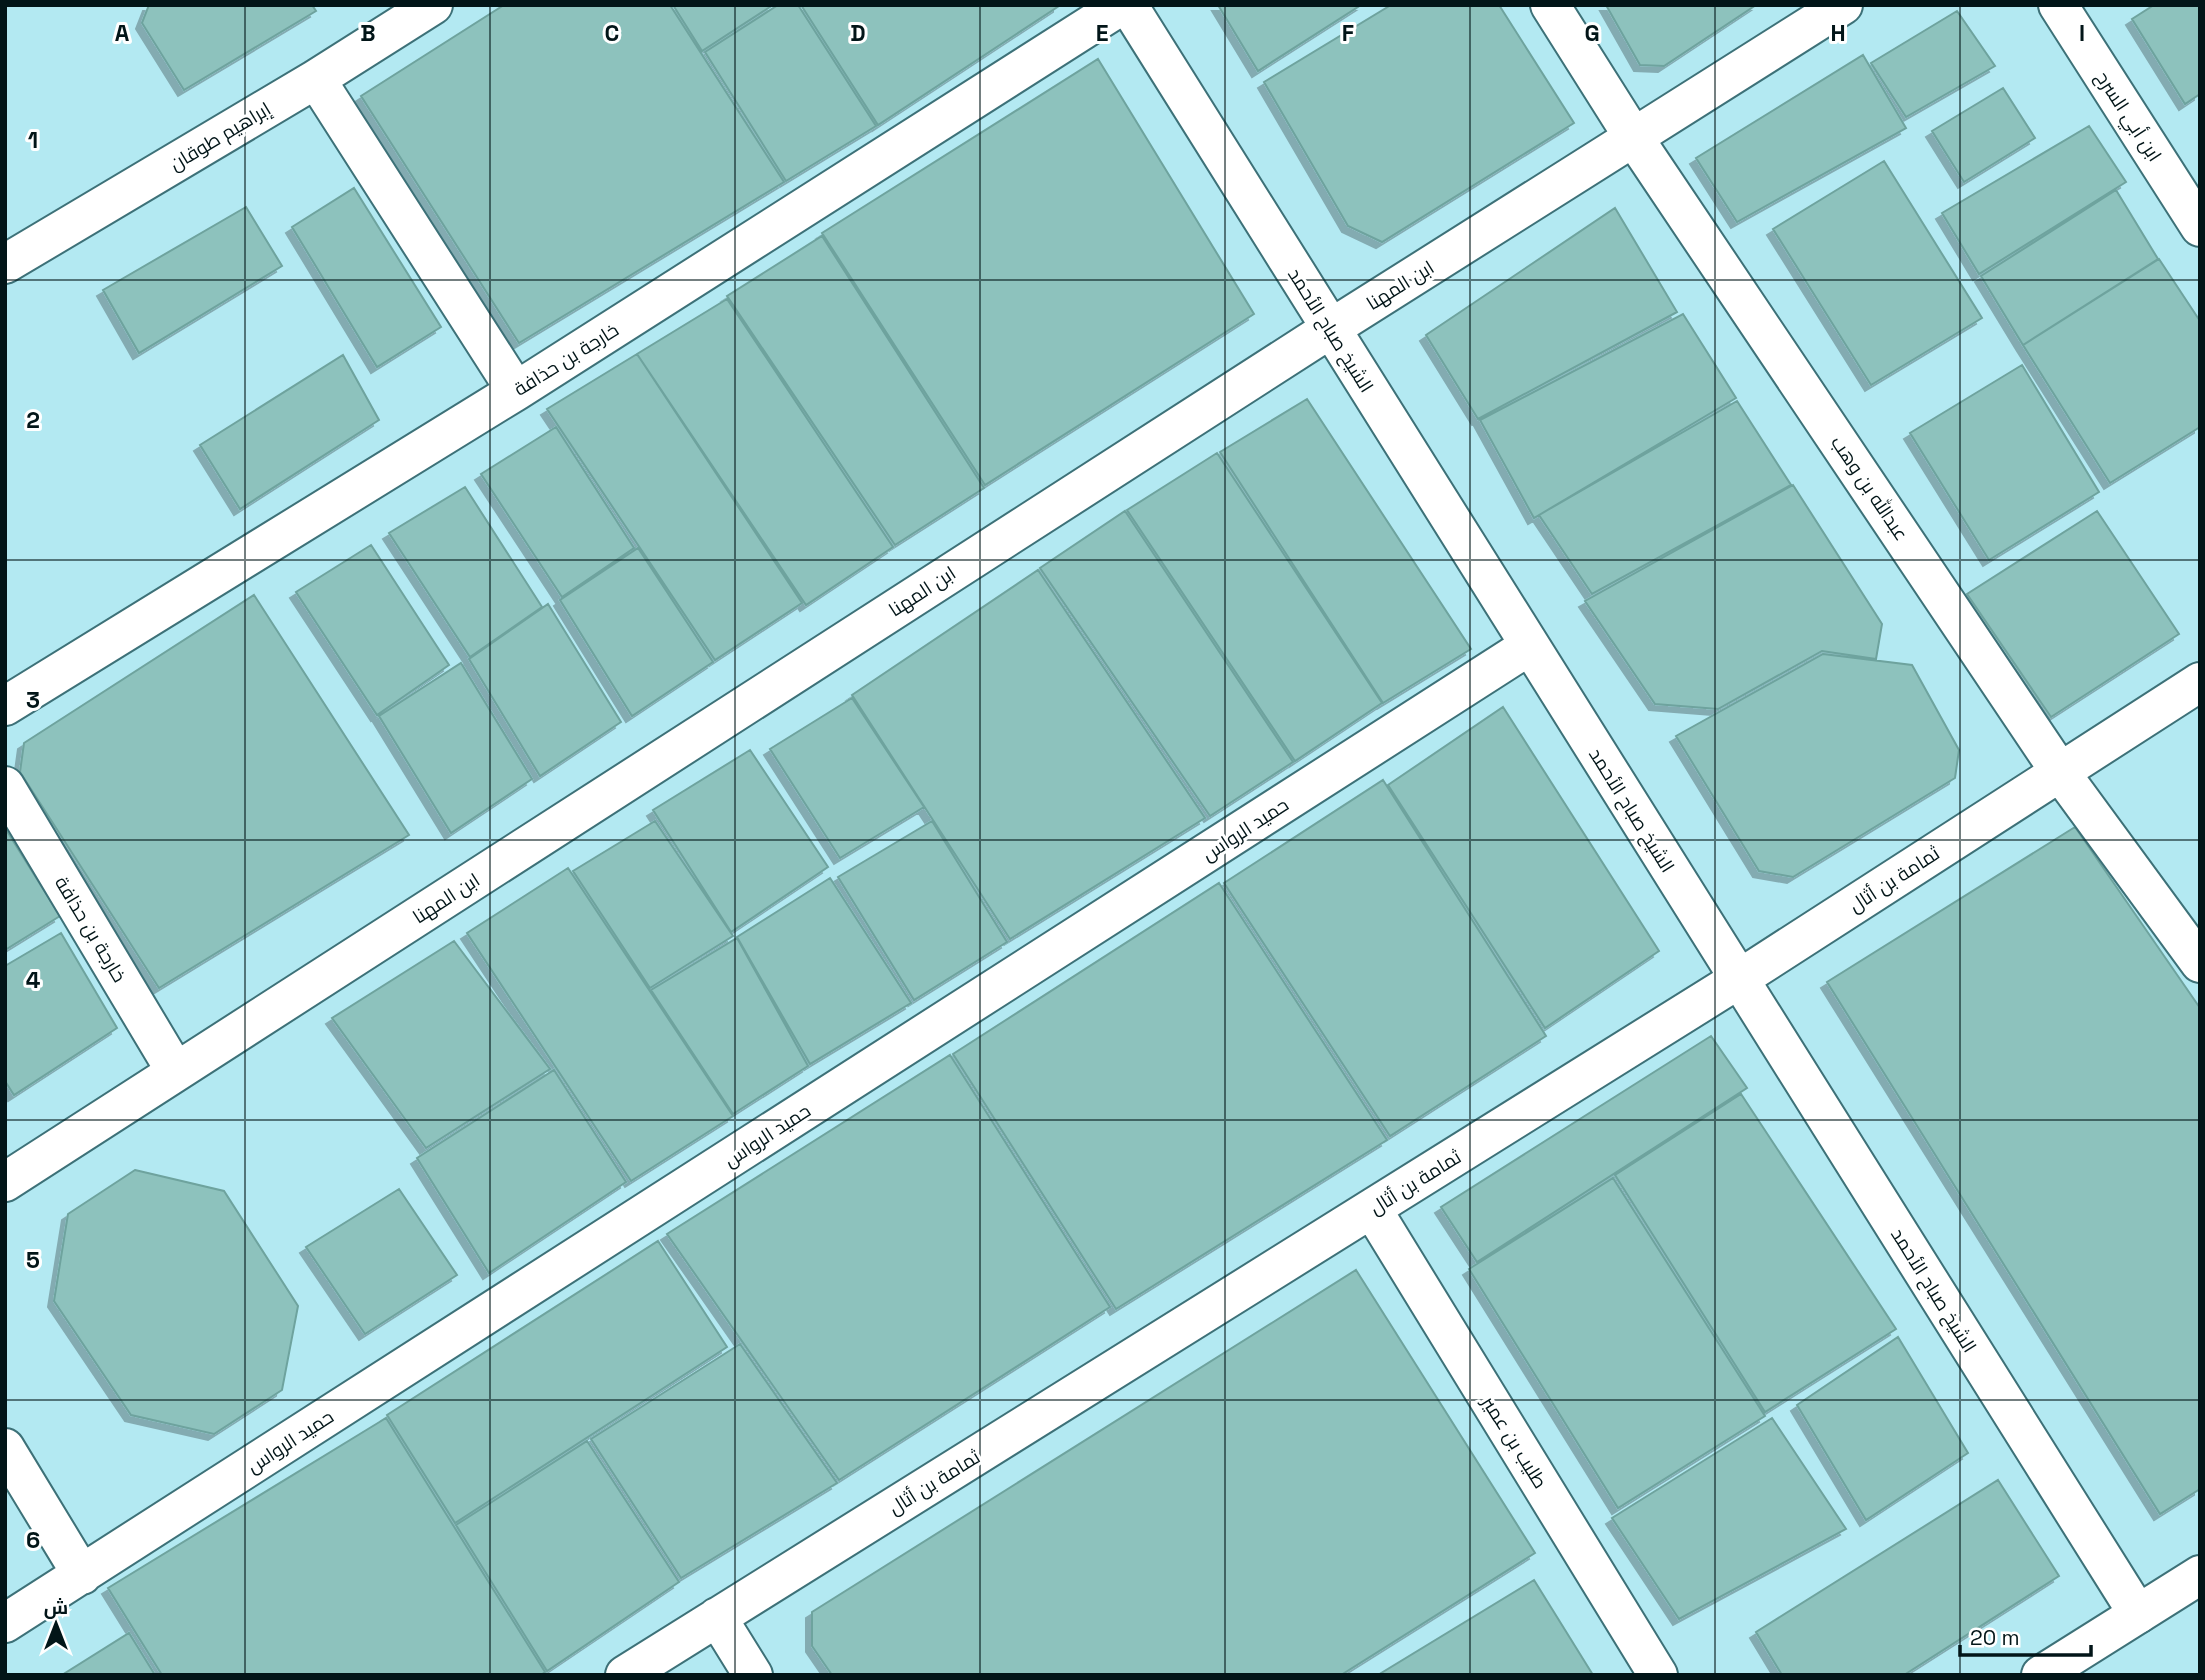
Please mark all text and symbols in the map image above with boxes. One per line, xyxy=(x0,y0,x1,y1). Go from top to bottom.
text: A xyxy=(115,18,130,48)
text: B xyxy=(360,18,376,48)
text: C xyxy=(605,18,619,48)
text: D xyxy=(850,18,866,48)
text: E xyxy=(1096,18,1108,48)
text: F xyxy=(1342,18,1354,48)
text: G xyxy=(1584,18,1600,48)
text: H xyxy=(1830,18,1846,48)
text: I xyxy=(2079,18,2085,48)
street label: ابن أبي السرح xyxy=(2088,66,2167,167)
street label: إبراهيم طوقان xyxy=(165,96,276,177)
text: 1 xyxy=(28,125,38,155)
street label: ابن المهنا xyxy=(1362,255,1439,316)
street label: الشيخ صباح الأحمد xyxy=(1281,263,1379,398)
street label: خارجة بن حذافة xyxy=(509,317,623,402)
text: 2 xyxy=(26,405,40,435)
street label: عبدالله بن وهب xyxy=(1825,431,1914,546)
street label: ابن المهنا xyxy=(884,560,961,622)
text: 3 xyxy=(26,685,40,715)
street label: الشيخ صباح الأحمد xyxy=(1582,743,1680,878)
street label: حميد الرواس xyxy=(1197,792,1293,867)
street label: ثمامة بن أثال xyxy=(1844,841,1944,918)
street label: ابن المهنا xyxy=(408,867,485,929)
street label: خارجة بن حذافة xyxy=(49,872,132,987)
text: 4 xyxy=(26,965,41,995)
street label: حميد الرواس xyxy=(719,1098,815,1173)
street label: ثمامة بن أثال xyxy=(1365,1144,1466,1220)
street label: الشيخ صباح الأحمد xyxy=(1884,1223,1982,1358)
text: 5 xyxy=(26,1245,40,1275)
street label: طليب بن عمير xyxy=(1476,1390,1553,1493)
street label: حميد الرواس xyxy=(242,1404,338,1479)
street label: ثمامة بن أثال xyxy=(884,1444,985,1520)
text: 6 xyxy=(26,1525,40,1555)
north arrow xyxy=(21,1589,91,1659)
text: ش xyxy=(44,1595,68,1620)
scale bar xyxy=(1960,1614,2091,1658)
text: 20 m xyxy=(1970,1624,2020,1651)

